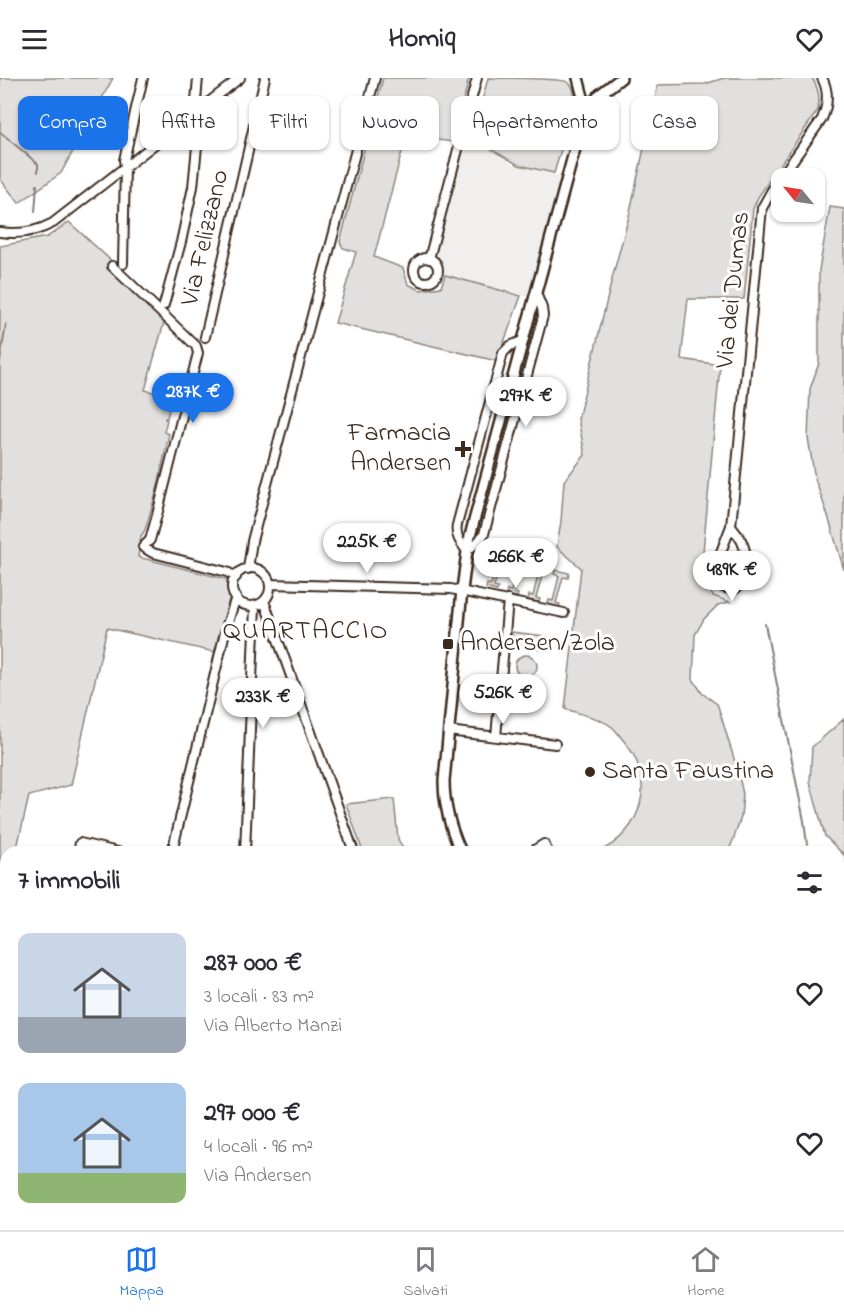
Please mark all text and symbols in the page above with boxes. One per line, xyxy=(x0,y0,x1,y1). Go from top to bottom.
text: Homiq xyxy=(389,20,455,59)
icon: menu xyxy=(18,23,51,56)
icon: heart xyxy=(793,23,826,56)
chip: Compra xyxy=(18,96,128,150)
chip: Affitta xyxy=(140,96,237,150)
chip: Filtri xyxy=(249,96,329,150)
chip: Nuovo xyxy=(341,96,439,150)
chip: Appartamento xyxy=(451,96,619,150)
chip: Casa xyxy=(631,96,718,150)
street label: Via Felizzano xyxy=(172,166,240,311)
north arrow xyxy=(771,168,825,222)
map controls xyxy=(771,168,825,222)
street label: Via dei Dumas xyxy=(707,210,761,371)
pin: 287K € xyxy=(144,373,242,424)
pin: 297K € xyxy=(477,377,575,428)
text: 287K € xyxy=(166,378,220,407)
text: 297K € xyxy=(500,382,552,411)
place label: Farmacia Andersen xyxy=(347,415,451,483)
marker: Farmacia Andersen xyxy=(456,442,470,456)
pin: 225K € xyxy=(318,523,416,574)
text: 225K € xyxy=(337,528,397,557)
pin: 266K € xyxy=(467,538,565,589)
text: 266K € xyxy=(488,543,544,572)
pin: 489K € xyxy=(683,551,781,602)
text: 489K € xyxy=(707,556,757,585)
district label: QUARTACCIO xyxy=(223,612,389,651)
place label: Andersen/Zola xyxy=(460,625,615,663)
marker: Andersen/Zola xyxy=(441,637,455,651)
pin: 526K € xyxy=(454,674,552,725)
pin: 233K € xyxy=(214,678,312,729)
text: 526K € xyxy=(474,679,532,708)
text: 233K € xyxy=(235,683,291,712)
place label: Santa Faustina xyxy=(602,753,774,791)
marker: Santa Faustina xyxy=(583,765,597,779)
text: 7 immobili xyxy=(18,863,120,901)
icon: filters xyxy=(793,866,826,899)
text: 287 000 € xyxy=(204,945,302,983)
icon: home xyxy=(66,957,138,1029)
icon: heart xyxy=(793,977,826,1010)
text: 3 locali · 83 m² xyxy=(204,983,314,1012)
text: Via Alberto Manzi xyxy=(204,1012,342,1041)
text: 297 000 € xyxy=(204,1095,300,1133)
icon: home xyxy=(66,1107,138,1179)
icon: heart xyxy=(793,1127,826,1160)
text: 4 locali · 96 m² xyxy=(204,1133,313,1162)
text: Via Andersen xyxy=(204,1162,311,1191)
tab: Mappa xyxy=(120,1243,164,1303)
tab: Salvati xyxy=(403,1243,448,1303)
tab: Home xyxy=(687,1243,724,1303)

